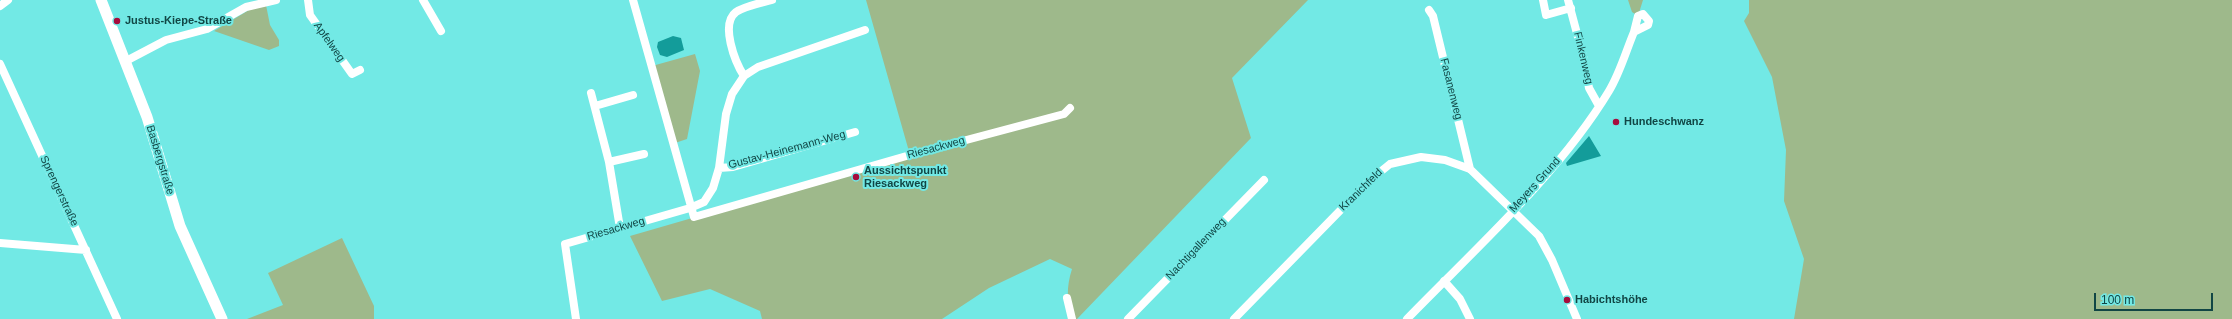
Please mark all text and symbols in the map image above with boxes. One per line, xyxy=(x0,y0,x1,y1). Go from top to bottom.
place label: Justus-Kiepe-Straße xyxy=(125,14,232,28)
marker: Justus-Kiepe-Straße xyxy=(112,16,122,26)
street label: Apfelweg xyxy=(311,20,347,64)
street label: Finkenweg xyxy=(1571,31,1595,85)
street label: Fasanenweg xyxy=(1437,57,1465,121)
place label: Hundeschwanz xyxy=(1624,115,1704,129)
marker: Hundeschwanz xyxy=(1611,117,1621,127)
street label: Basbergstraße xyxy=(143,124,177,196)
street label: Gustav-Heinemann-Weg xyxy=(727,128,847,172)
street label: Riesackweg xyxy=(906,134,966,162)
street label: Sprengerstraße xyxy=(37,154,81,228)
street label: Meyers Grund xyxy=(1507,155,1563,215)
place label: Aussichtspunkt Riesackweg xyxy=(864,164,947,190)
street label: Kranichfeld xyxy=(1337,166,1385,214)
marker: Aussichtspunkt Riesackweg xyxy=(851,172,861,182)
street label: Riesackweg xyxy=(586,214,646,244)
street label: Nachtigallenweg xyxy=(1163,215,1229,283)
scale bar xyxy=(2096,285,2215,311)
place label: Habichtshöhe xyxy=(1575,293,1648,307)
text: 100 m xyxy=(2101,293,2134,307)
marker: Habichtshöhe xyxy=(1562,295,1572,305)

